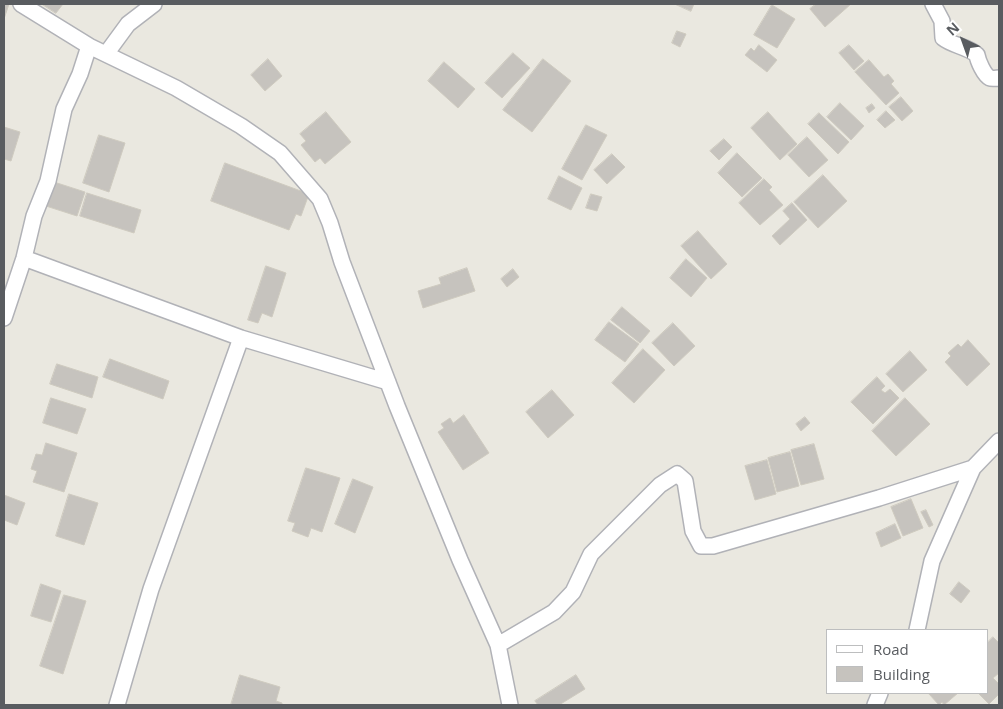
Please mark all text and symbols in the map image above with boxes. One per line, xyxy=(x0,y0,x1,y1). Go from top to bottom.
north arrow xyxy=(938,15,988,65)
text: N xyxy=(942,18,963,39)
legend xyxy=(826,629,988,694)
text: Road xyxy=(873,639,909,659)
text: Building xyxy=(873,664,930,684)

